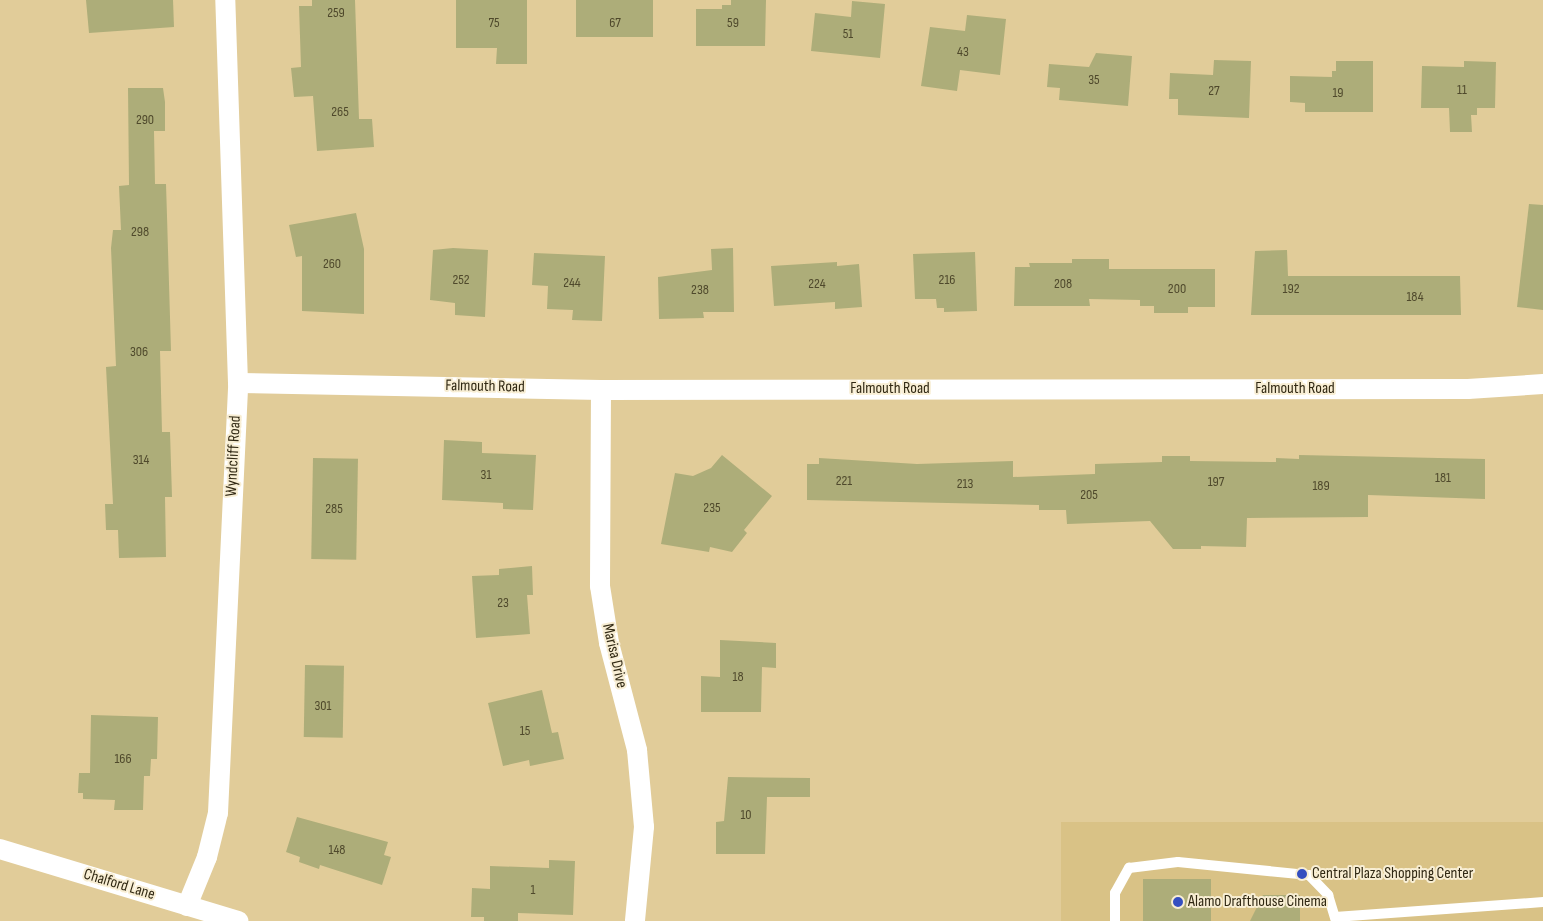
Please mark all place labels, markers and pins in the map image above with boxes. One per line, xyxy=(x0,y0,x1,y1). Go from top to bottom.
place label: Central Plaza Shopping Center xyxy=(1312,864,1473,884)
marker: Central Plaza Shopping Center xyxy=(1296,868,1308,880)
place label: Alamo Drafthouse Cinema xyxy=(1188,892,1327,912)
marker: Alamo Drafthouse Cinema xyxy=(1172,896,1184,908)

